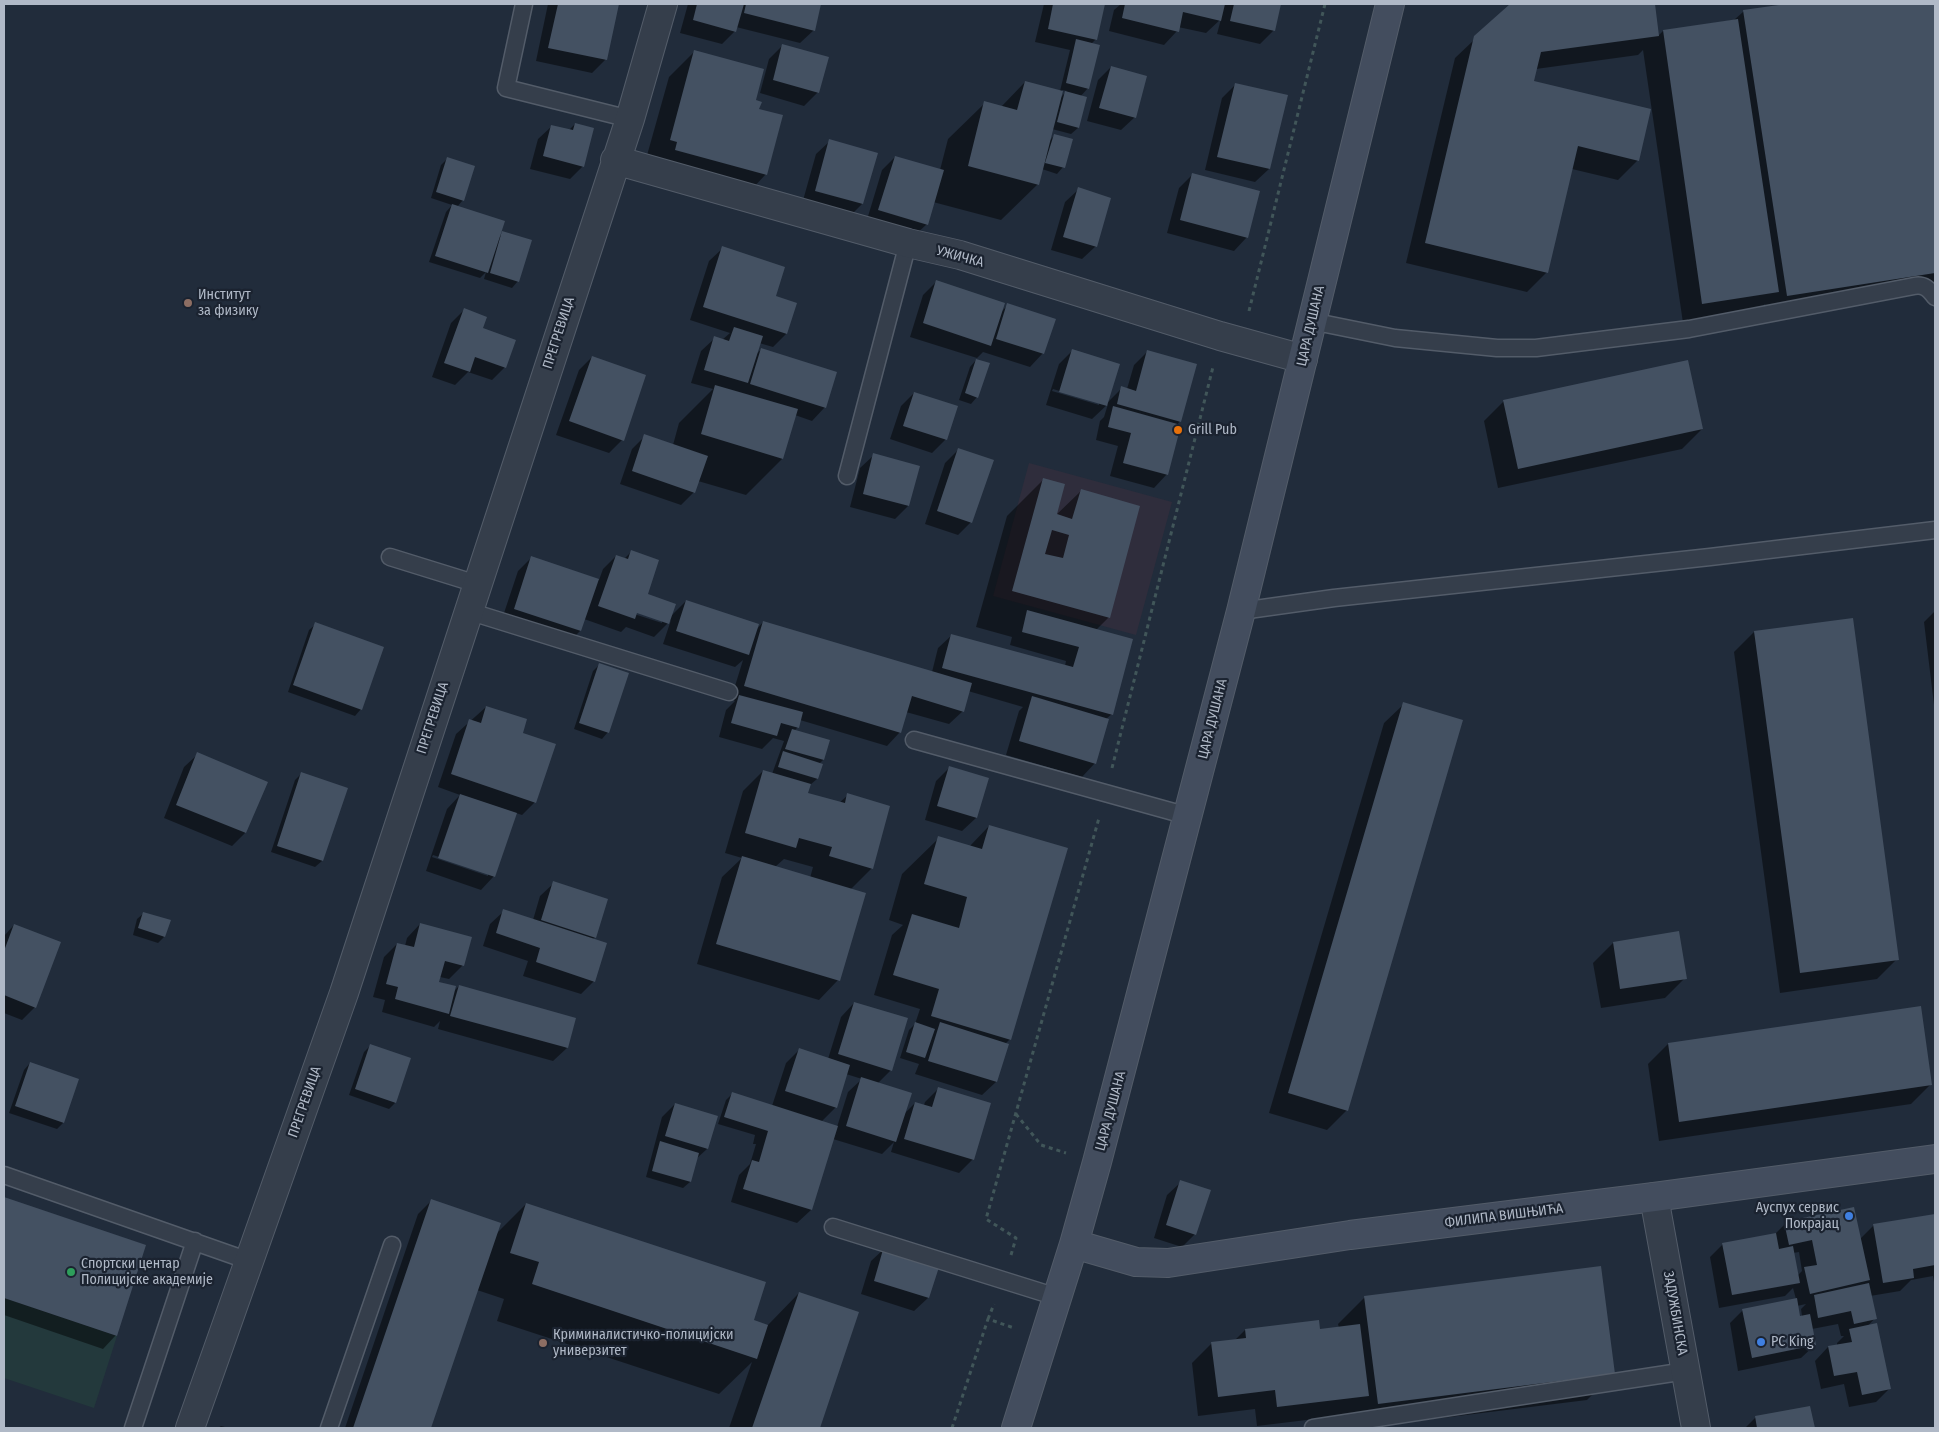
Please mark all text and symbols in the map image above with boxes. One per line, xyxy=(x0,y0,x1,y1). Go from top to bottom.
street label: УЖИЧКА xyxy=(935,243,985,271)
street label: ЦАРА ДУШАНА xyxy=(1294,284,1328,368)
place label: Институт за физику xyxy=(198,287,259,320)
street label: ПРЕГРЕВИЦА xyxy=(539,295,579,371)
marker: Институт за физику xyxy=(182,297,194,309)
place label: Grill Pub xyxy=(1188,422,1237,438)
marker: Grill Pub xyxy=(1172,424,1184,436)
street label: ЦАРА ДУШАНА xyxy=(1195,677,1231,761)
street label: ПРЕГРЕВИЦА xyxy=(413,680,453,756)
street label: ПРЕГРЕВИЦА xyxy=(285,1064,325,1140)
street label: ЦАРА ДУШАНА xyxy=(1092,1069,1130,1153)
street label: ФИЛИПА ВИШЊИЋА xyxy=(1444,1200,1564,1232)
place label: Ауспух сервис Покрајац xyxy=(1756,1200,1839,1232)
marker: Ауспух сервис Покрајац xyxy=(1843,1210,1855,1222)
place label: Спортски центар Полицијске академије xyxy=(81,1256,213,1288)
marker: Спортски центар Полицијске академије xyxy=(65,1266,77,1278)
street label: ЗАДУЖБИНСКА xyxy=(1659,1270,1691,1356)
place label: Криминалистичко-полицијски универзитет xyxy=(553,1327,733,1360)
place label: PC King xyxy=(1771,1334,1814,1350)
marker: PC King xyxy=(1755,1336,1767,1348)
marker: Криминалистичко-полицијски универзитет xyxy=(537,1337,549,1349)

